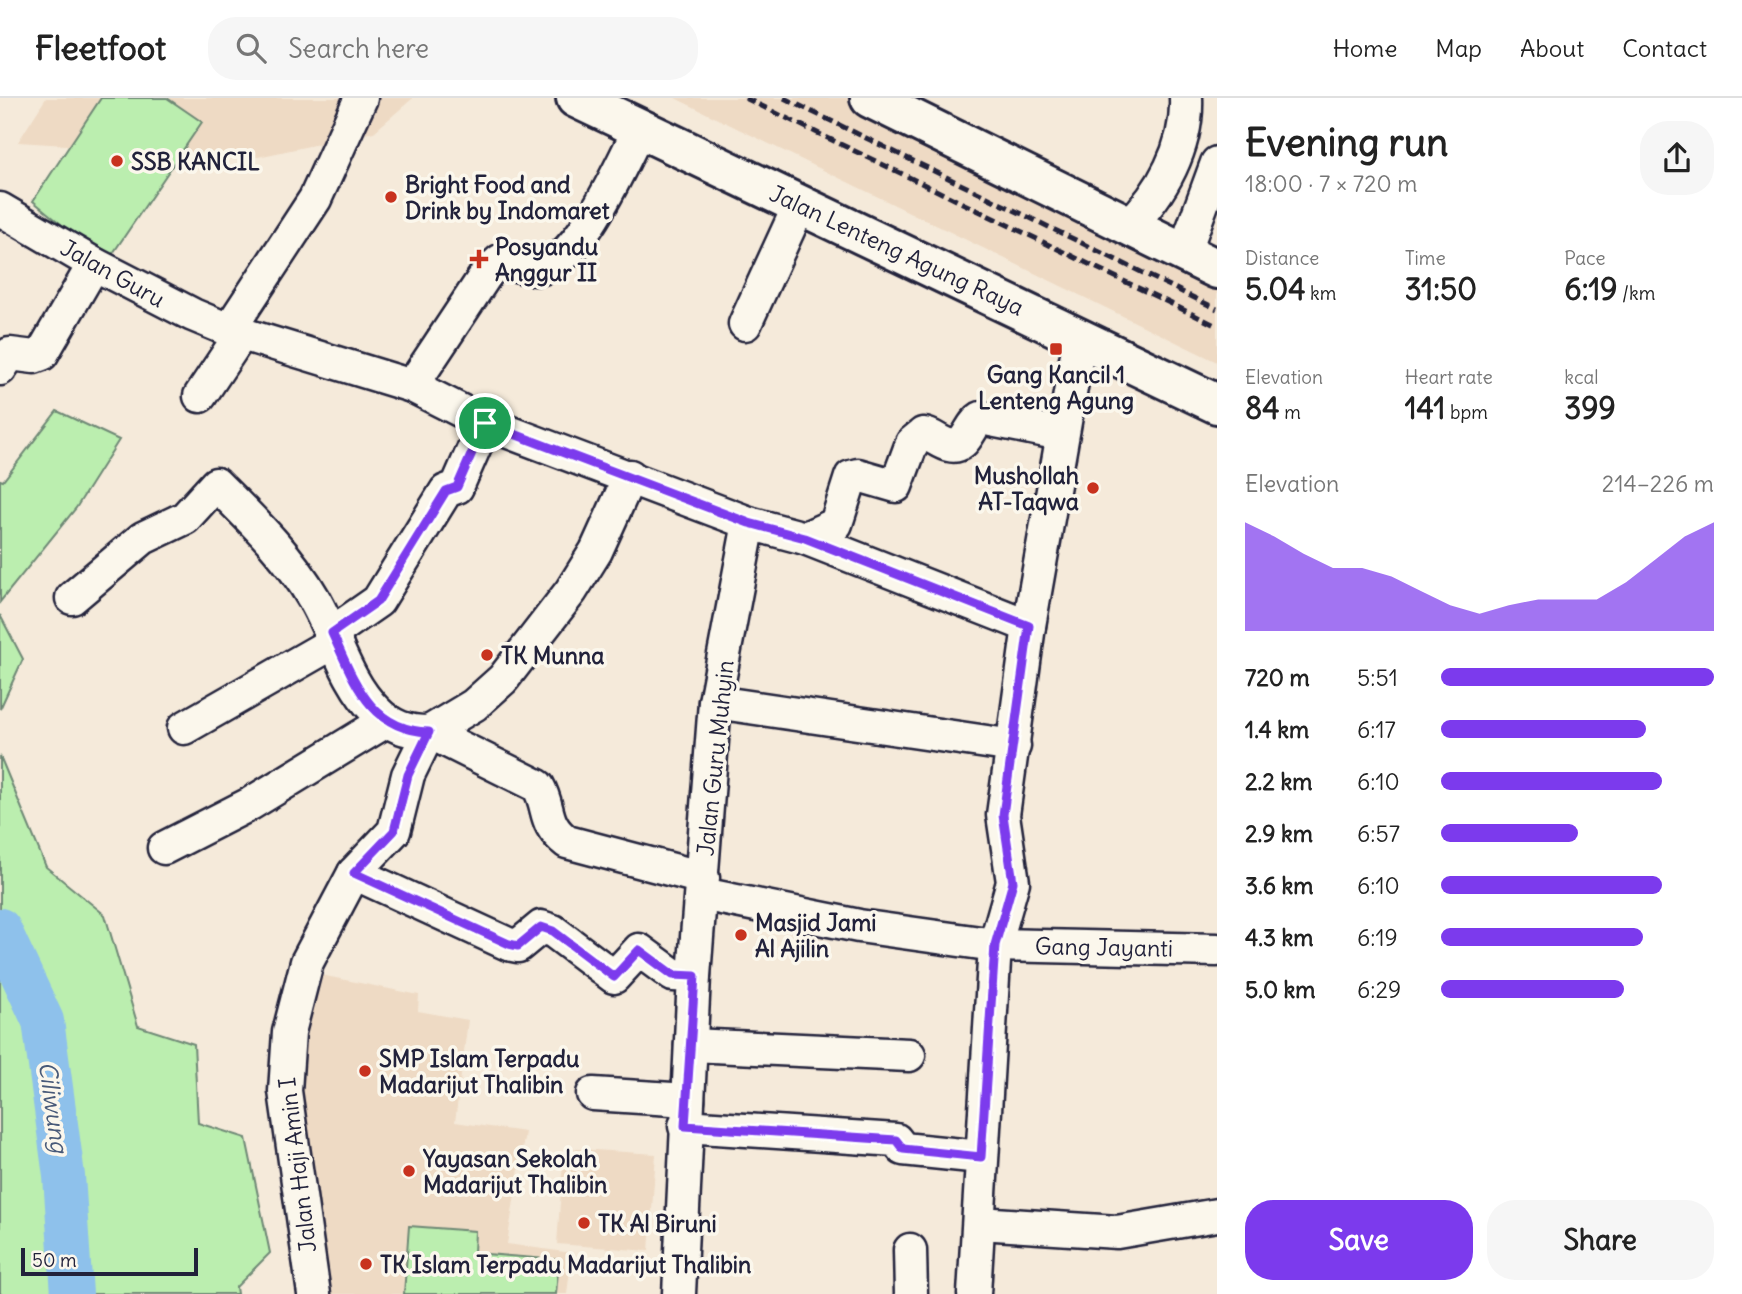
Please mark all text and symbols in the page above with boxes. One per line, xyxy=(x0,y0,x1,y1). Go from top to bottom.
search box xyxy=(208,17,698,80)
text: Fleetfoot xyxy=(35,27,166,69)
icon: search xyxy=(232,29,270,67)
text: Search here xyxy=(288,32,429,65)
text: Home xyxy=(1333,33,1397,63)
text: Map xyxy=(1435,33,1482,63)
text: About xyxy=(1520,33,1584,63)
text: Contact xyxy=(1622,33,1707,63)
text: Evening run xyxy=(1245,119,1448,166)
button: share xyxy=(1640,121,1714,195)
place label: SSB KANCIL xyxy=(131,147,260,176)
marker: SSB KANCIL xyxy=(109,153,125,169)
text: 18:00 · 7 × 720 m xyxy=(1245,169,1417,198)
place label: Bright Food and Drink by Indomaret xyxy=(405,170,610,225)
street label: Jalan Lenteng Agung Raya xyxy=(765,178,1029,322)
marker: Bright Food and Drink by Indomaret xyxy=(383,189,399,205)
place label: Posyandu Anggur II xyxy=(495,232,598,287)
street label: Jalan Guru xyxy=(56,233,170,313)
text: Distance xyxy=(1245,246,1319,270)
text: Time xyxy=(1405,246,1446,270)
text: Pace xyxy=(1564,246,1606,270)
marker: Posyandu Anggur II xyxy=(469,249,489,269)
text: 5.04 xyxy=(1245,270,1306,308)
text: 31:50 xyxy=(1405,270,1477,308)
text: 6:19 xyxy=(1564,270,1618,308)
text: km xyxy=(1306,281,1336,305)
text: /km xyxy=(1618,281,1655,305)
marker: Gang Kancil 1 Lenteng Agung xyxy=(1048,341,1064,357)
place label: Gang Kancil 1 Lenteng Agung xyxy=(978,360,1134,415)
text: Elevation xyxy=(1245,365,1323,389)
text: Heart rate xyxy=(1405,365,1493,389)
text: kcal xyxy=(1564,365,1599,389)
text: 84 xyxy=(1245,389,1280,427)
text: 141 xyxy=(1405,389,1446,427)
text: 399 xyxy=(1564,389,1616,427)
pin xyxy=(455,393,515,453)
text: m xyxy=(1280,400,1301,424)
text: bpm xyxy=(1446,400,1488,424)
icon: arrive xyxy=(466,404,504,442)
place label: Mushollah AT-Taqwa xyxy=(974,461,1079,516)
text: Elevation xyxy=(1245,469,1339,498)
text: 214–226 m xyxy=(1602,469,1714,498)
marker: Mushollah AT-Taqwa xyxy=(1085,480,1101,496)
place label: TK Munna xyxy=(501,641,604,670)
marker: TK Munna xyxy=(479,647,495,663)
street label: Jalan Guru Muhyin xyxy=(690,659,740,857)
text: 720 m xyxy=(1245,663,1310,692)
text: 5:51 xyxy=(1357,663,1398,692)
text: 1.4 km xyxy=(1245,715,1309,744)
text: 6:17 xyxy=(1357,715,1396,744)
text: 2.2 km xyxy=(1245,767,1312,796)
text: 6:10 xyxy=(1357,767,1400,796)
text: 2.9 km xyxy=(1245,819,1313,848)
text: 6:57 xyxy=(1357,819,1400,848)
text: 3.6 km xyxy=(1245,871,1313,900)
text: 6:10 xyxy=(1357,871,1400,900)
place label: Masjid Jami Al Ajilin xyxy=(755,908,876,963)
text: 4.3 km xyxy=(1245,923,1314,952)
text: 6:19 xyxy=(1357,923,1398,952)
marker: Masjid Jami Al Ajilin xyxy=(733,927,749,943)
street label: Gang Jayanti xyxy=(1035,931,1173,963)
text: 5.0 km xyxy=(1245,975,1316,1004)
text: 6:29 xyxy=(1357,975,1401,1004)
place label: SMP Islam Terpadu Madarijut Thalibin xyxy=(379,1044,580,1099)
water label: Ciliwung xyxy=(33,1059,75,1156)
marker: SMP Islam Terpadu Madarijut Thalibin xyxy=(357,1063,373,1079)
street label: Jalan Haji Amin I xyxy=(272,1076,322,1254)
place label: Yayasan Sekolah Madarijut Thalibin xyxy=(422,1144,607,1199)
marker: Yayasan Sekolah Madarijut Thalibin xyxy=(401,1163,417,1179)
button: Save xyxy=(1245,1200,1473,1280)
button: Share xyxy=(1487,1200,1714,1280)
place label: TK Al Biruni xyxy=(598,1209,717,1238)
marker: TK Al Biruni xyxy=(576,1215,592,1231)
scale bar xyxy=(21,1245,198,1277)
text: 50 m xyxy=(32,1248,77,1272)
place label: TK Islam Terpadu Madarijut Thalibin xyxy=(380,1250,751,1279)
marker: TK Islam Terpadu Madarijut Thalibin xyxy=(358,1256,374,1272)

